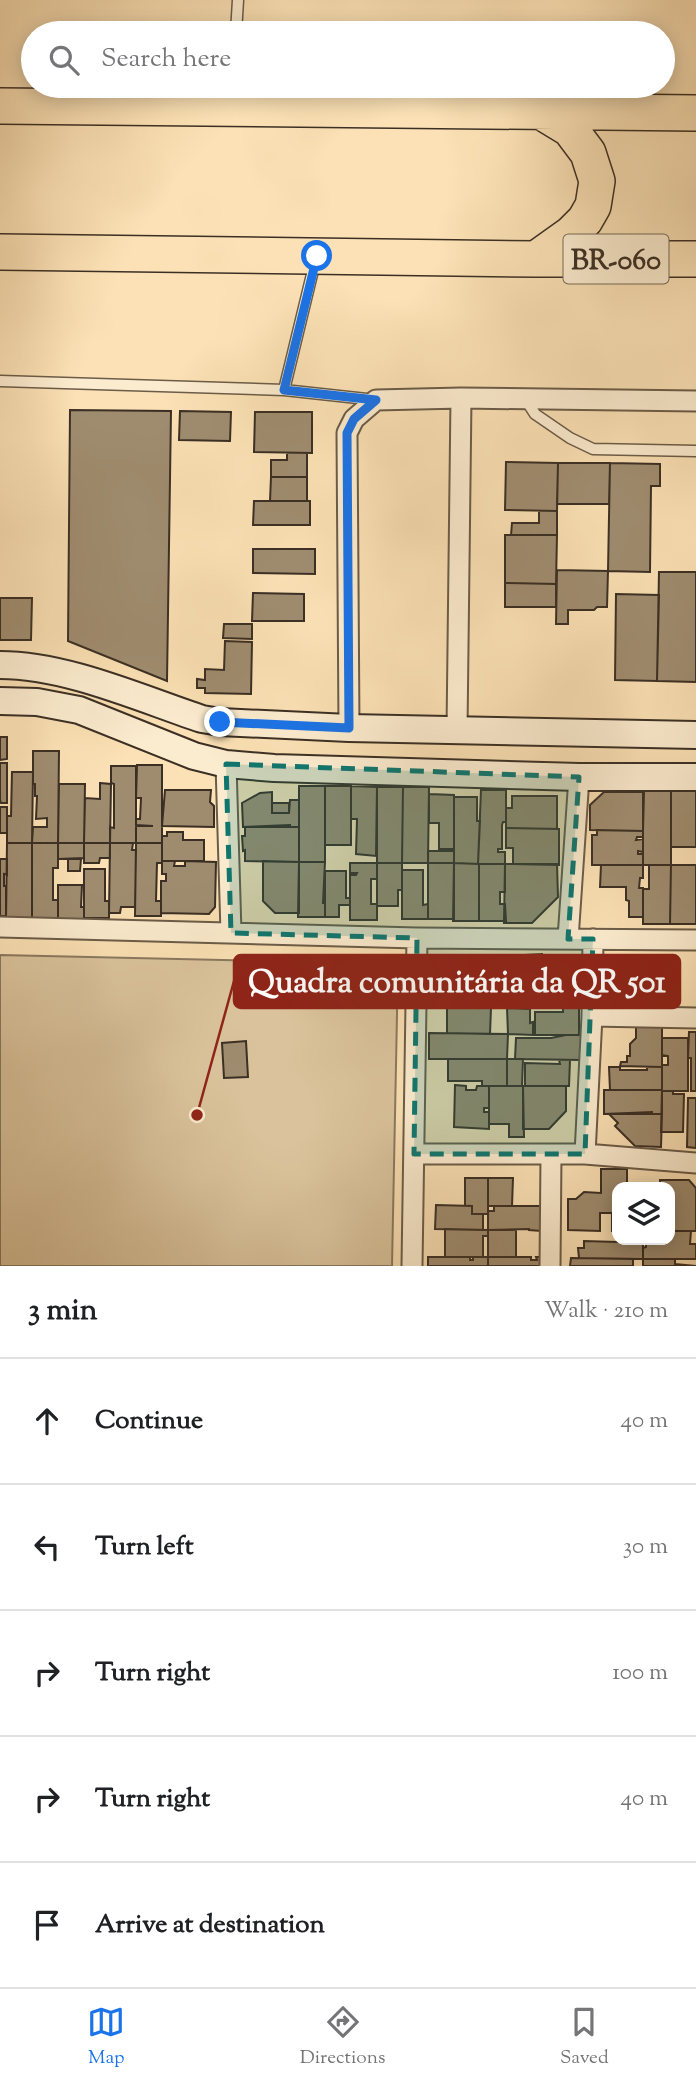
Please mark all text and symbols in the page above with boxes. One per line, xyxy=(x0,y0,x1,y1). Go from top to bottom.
search box xyxy=(21,21,675,98)
icon: search xyxy=(45,41,83,79)
text: Search here xyxy=(101,41,231,78)
road number: BR-060 xyxy=(564,234,668,284)
route start xyxy=(301,240,332,271)
route end xyxy=(204,706,235,737)
callout: Quadra comunitária da QR 501 xyxy=(234,955,680,1008)
text: Quadra comunitária da QR 501 xyxy=(248,961,666,1007)
map controls xyxy=(612,1182,675,1245)
button: layers xyxy=(612,1182,675,1245)
text: 3 min xyxy=(28,1290,98,1333)
text: Walk · 210 m xyxy=(544,1295,668,1328)
icon: ahead xyxy=(28,1402,66,1440)
text: Continue xyxy=(95,1403,203,1440)
text: 40 m xyxy=(621,1405,668,1438)
icon: left xyxy=(28,1528,66,1566)
text: Turn left xyxy=(95,1529,194,1566)
text: 30 m xyxy=(623,1531,668,1564)
icon: right xyxy=(28,1654,66,1692)
text: Turn right xyxy=(95,1655,210,1692)
text: 100 m xyxy=(612,1657,668,1690)
icon: right xyxy=(28,1780,66,1818)
text: Turn right xyxy=(95,1781,210,1818)
text: 40 m xyxy=(621,1783,668,1816)
icon: arrive xyxy=(28,1906,66,1944)
text: Arrive at destination xyxy=(95,1907,325,1944)
tab: Map xyxy=(87,2003,125,2072)
tab: Directions xyxy=(300,2003,385,2072)
tab: Saved xyxy=(560,2003,609,2072)

